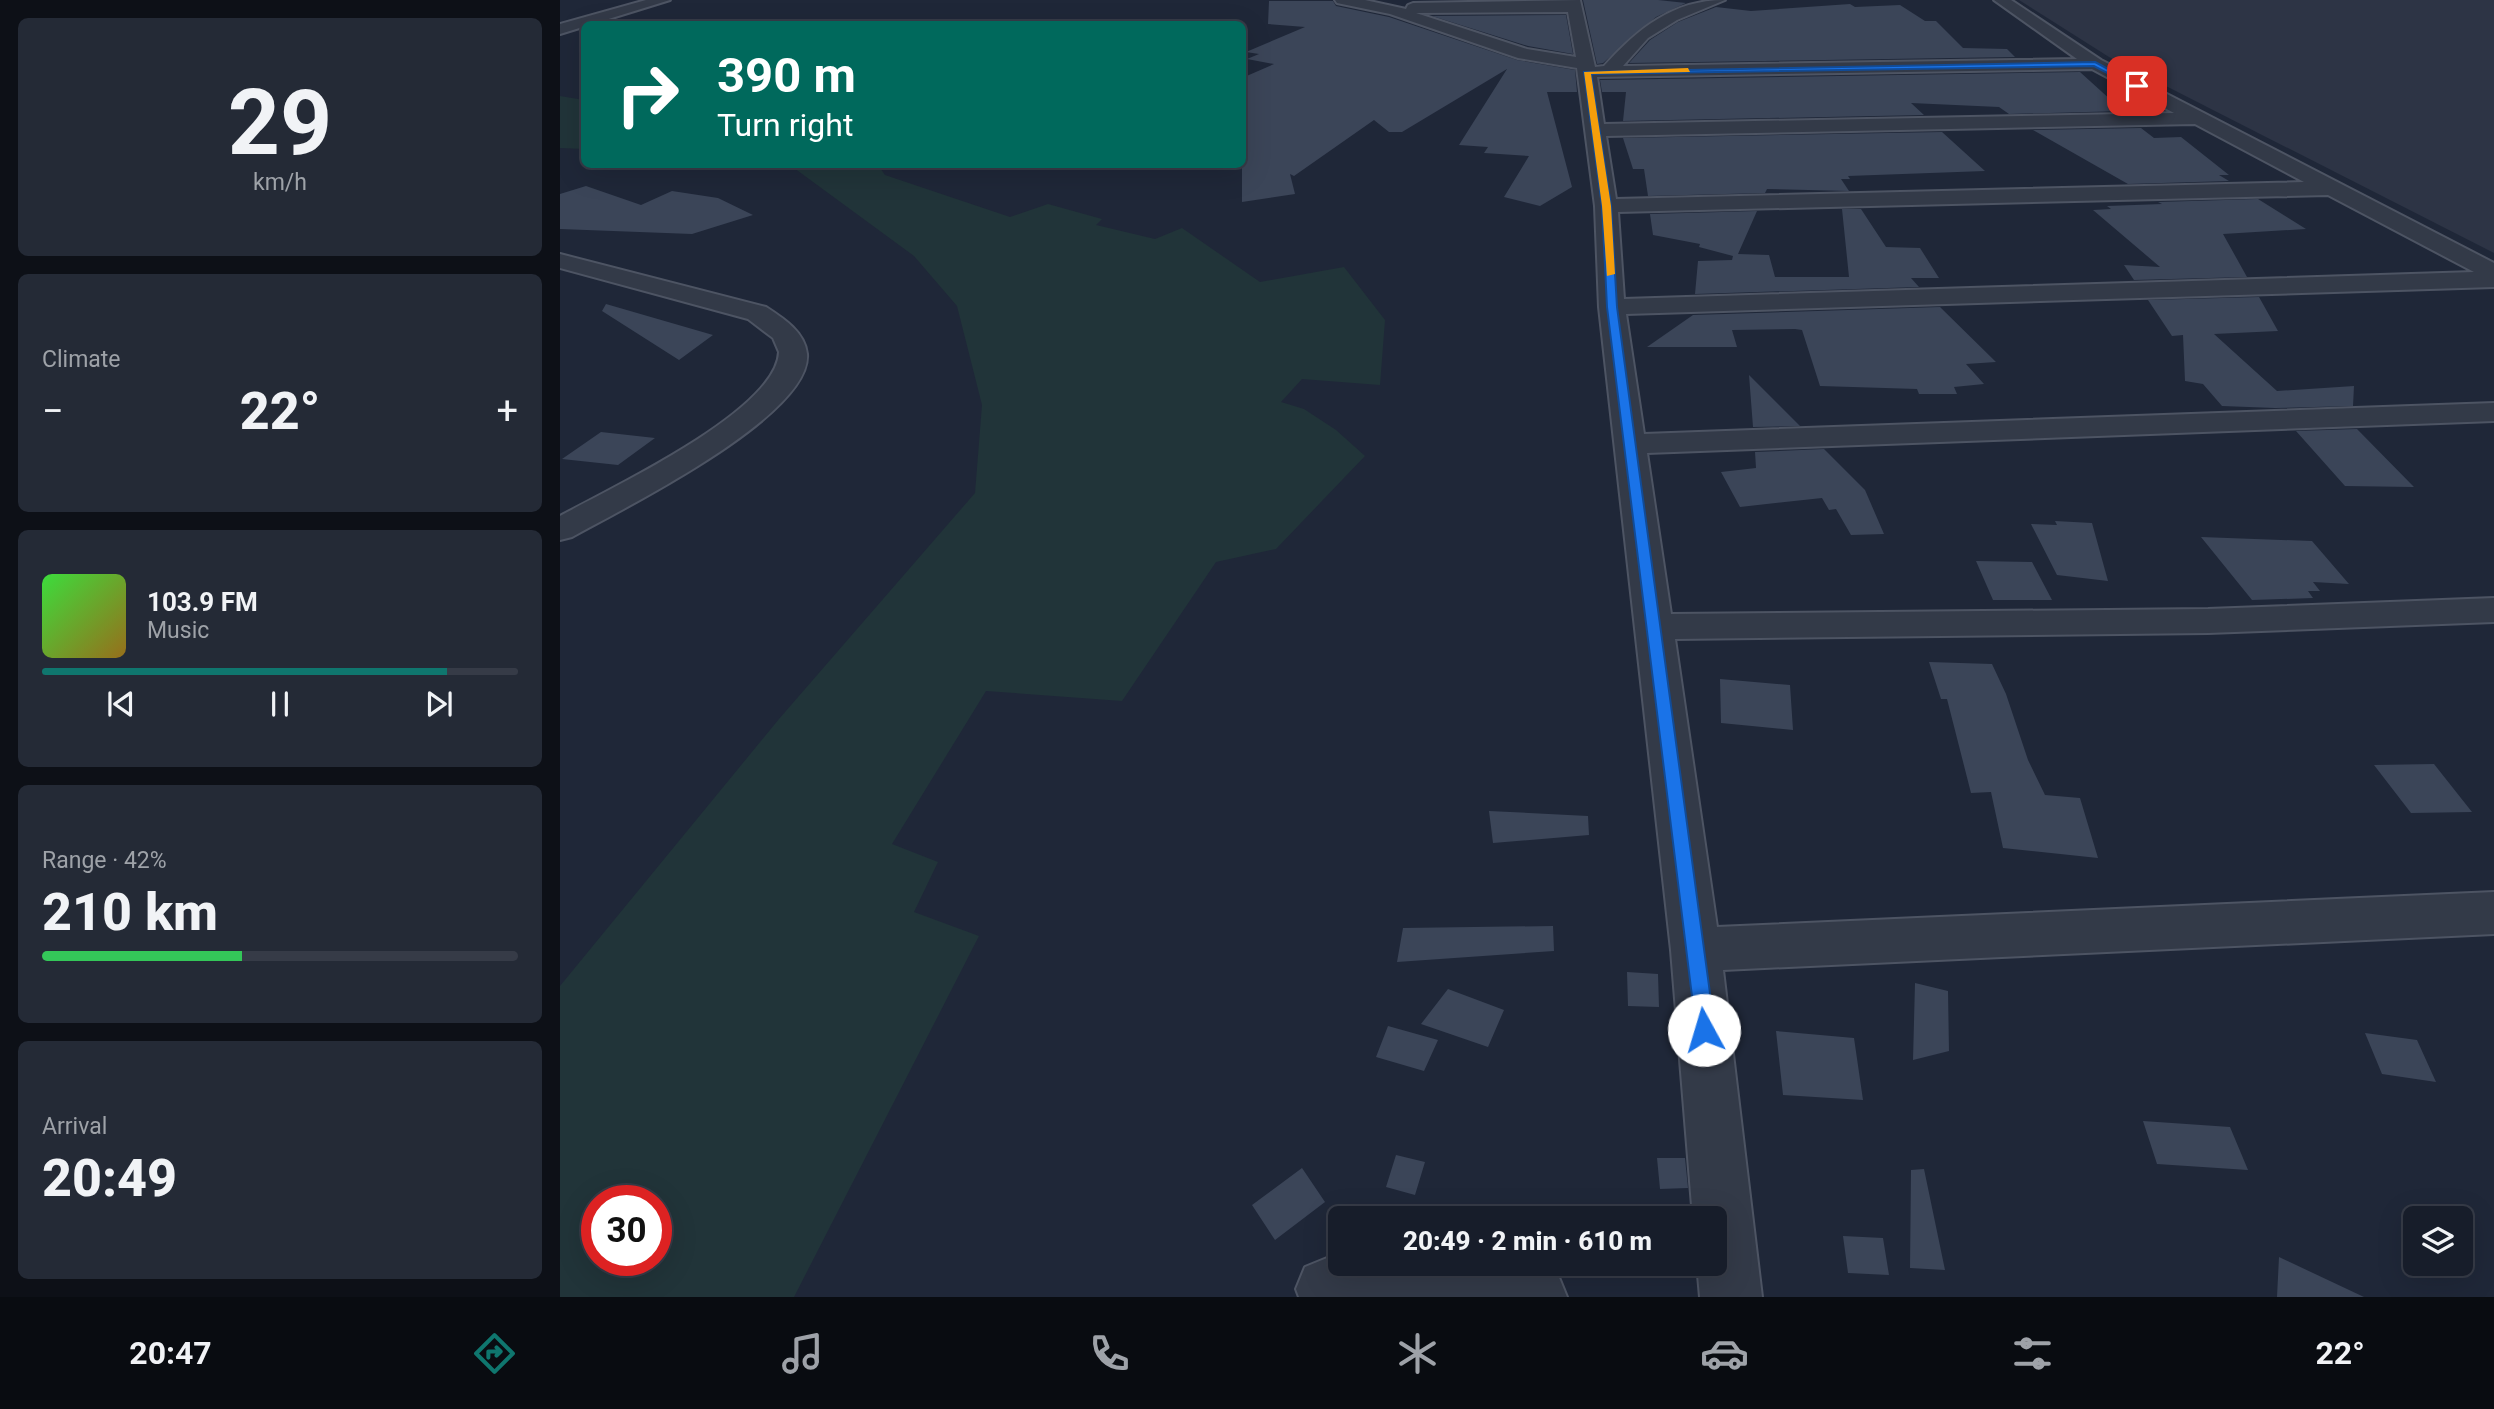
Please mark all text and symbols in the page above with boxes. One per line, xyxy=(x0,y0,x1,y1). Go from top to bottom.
text: 390 m xyxy=(717,47,856,104)
icon: right xyxy=(602,49,693,140)
pin xyxy=(2107,56,2167,116)
icon: arrive xyxy=(2118,67,2156,105)
text: 29 xyxy=(228,70,332,176)
text: Turn right xyxy=(717,106,853,144)
text: km/h xyxy=(253,169,307,196)
text: Climate xyxy=(42,346,121,373)
text: 22° xyxy=(240,381,320,442)
text: − xyxy=(42,389,64,433)
text: + xyxy=(496,389,518,433)
text: 103.9 FM xyxy=(147,587,258,617)
text: Music xyxy=(147,617,209,644)
icon: previous xyxy=(102,685,140,723)
icon: pause xyxy=(261,685,299,723)
icon: next xyxy=(420,685,458,723)
text: Range · 42% xyxy=(42,847,167,874)
text: 210 km xyxy=(42,882,218,943)
position arrow xyxy=(1667,993,1741,1067)
text: Arrival xyxy=(42,1113,107,1140)
text: 20:49 xyxy=(42,1148,177,1209)
speed limit sign: 30 xyxy=(581,1185,672,1276)
map controls xyxy=(2403,1206,2473,1276)
button: layers xyxy=(2403,1206,2473,1276)
text: 20:49 · 2 min · 610 m xyxy=(1403,1226,1652,1256)
icon: directions xyxy=(470,1329,519,1378)
icon: music xyxy=(778,1329,827,1378)
icon: phone xyxy=(1085,1329,1134,1378)
icon: climate xyxy=(1393,1329,1442,1378)
icon: car xyxy=(1700,1329,1749,1378)
icon: filters xyxy=(2008,1329,2057,1378)
text: 20:47 xyxy=(129,1334,212,1372)
text: 22° xyxy=(2315,1334,2365,1372)

